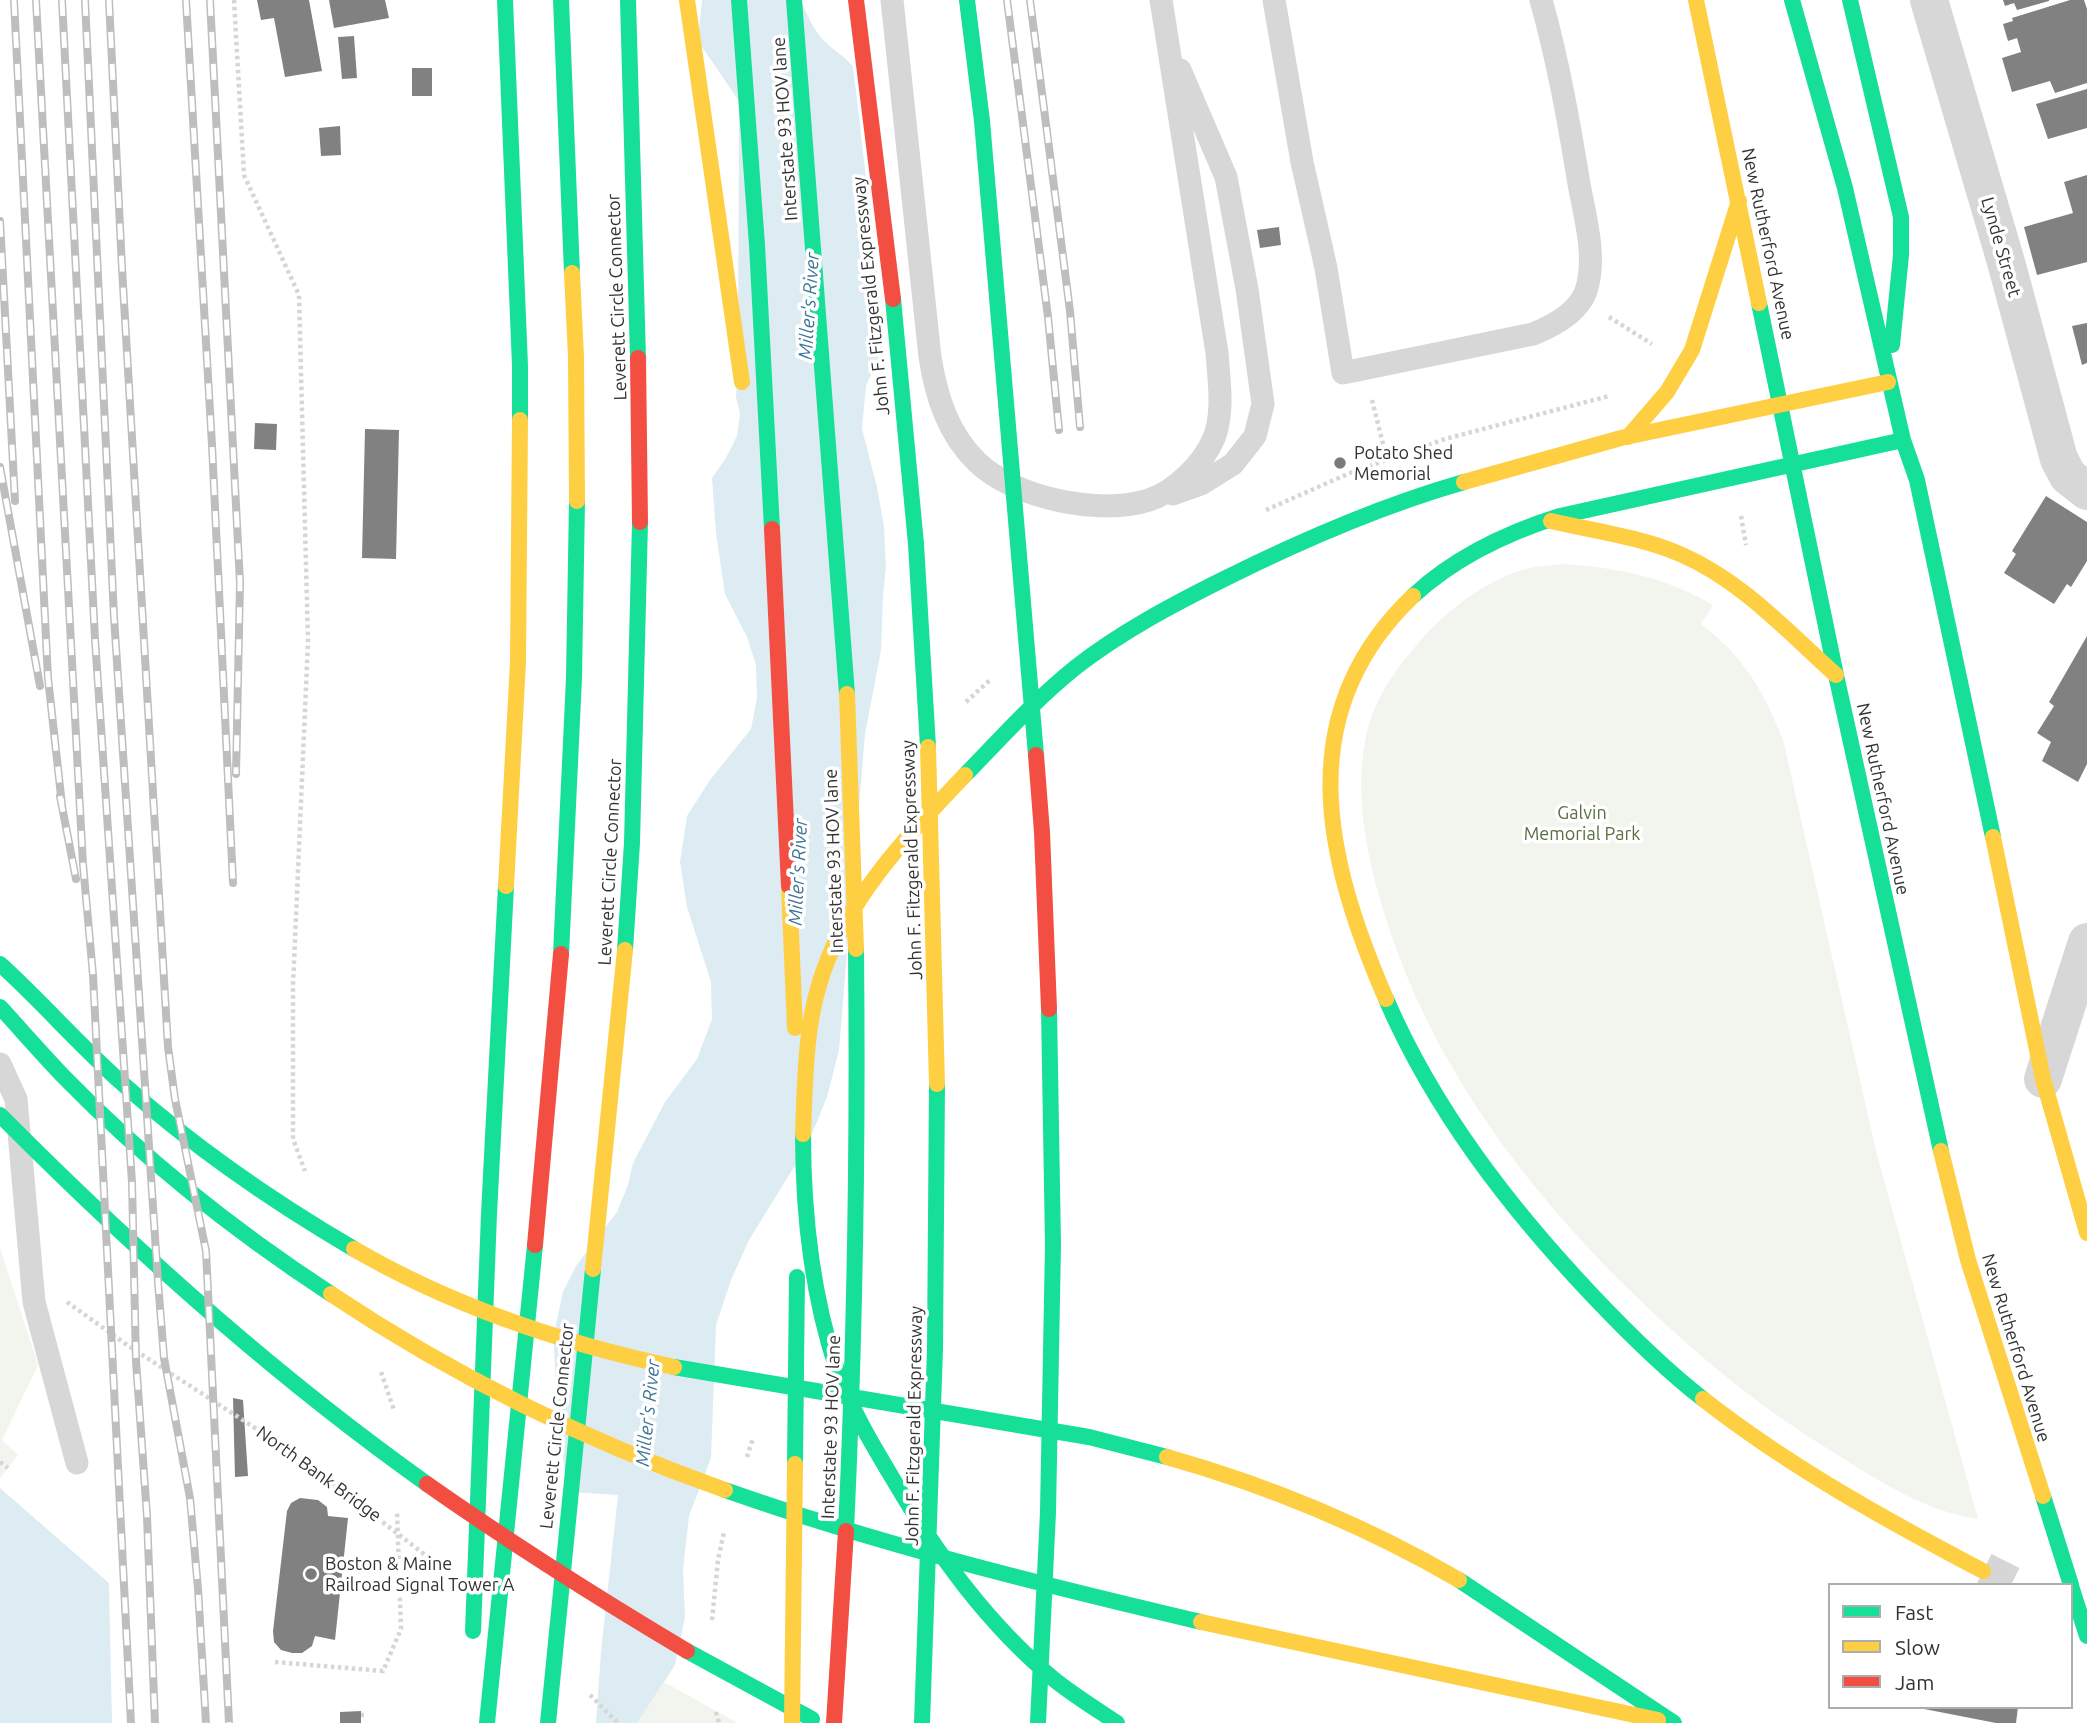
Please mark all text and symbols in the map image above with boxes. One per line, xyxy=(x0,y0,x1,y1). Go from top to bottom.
street label: Interstate 93 HOV lane xyxy=(768,36,802,222)
street label: New Rutherford Avenue xyxy=(1737,146,1799,342)
street label: John F. Fitzgerald Expressway xyxy=(848,176,894,416)
street label: Leverett Circle Connector xyxy=(603,193,631,401)
street label: Lynde Street xyxy=(1976,195,2026,299)
water label: Miller's River xyxy=(794,252,824,360)
place label: Potato Shed Memorial xyxy=(1354,442,1453,484)
marker: Potato Shed Memorial xyxy=(1332,455,1348,471)
street label: New Rutherford Avenue xyxy=(1852,701,1914,897)
street label: John F. Fitzgerald Expressway xyxy=(897,740,927,980)
street label: Leverett Circle Connector xyxy=(594,758,626,966)
street label: Interstate 93 HOV lane xyxy=(820,768,848,954)
park label: Galvin Memorial Park xyxy=(1524,802,1640,844)
water label: Miller's River xyxy=(784,818,812,926)
street label: New Rutherford Avenue xyxy=(1977,1251,2055,1445)
street label: John F. Fitzgerald Expressway xyxy=(901,1306,927,1546)
street label: Leverett Circle Connector xyxy=(535,1322,579,1530)
street label: Interstate 93 HOV lane xyxy=(817,1334,845,1520)
water label: Miller's River xyxy=(631,1358,665,1468)
street label: North Bank Bridge xyxy=(252,1421,386,1527)
place label: Boston & Maine Railroad Signal Tower A xyxy=(325,1553,514,1596)
marker: Boston & Maine Railroad Signal Tower A xyxy=(303,1566,319,1582)
legend xyxy=(1828,1583,2073,1709)
text: Fast xyxy=(1895,1600,1933,1624)
text: Slow xyxy=(1895,1635,1940,1659)
text: Jam xyxy=(1895,1670,1934,1694)

